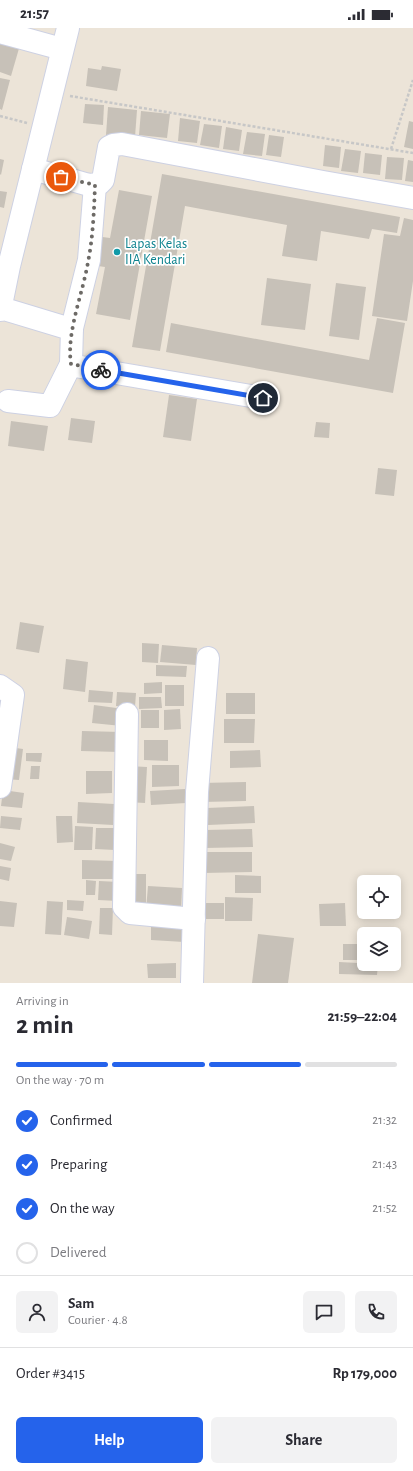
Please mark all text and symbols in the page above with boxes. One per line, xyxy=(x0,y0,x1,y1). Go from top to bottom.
text: 21:57 xyxy=(20,6,49,21)
pin xyxy=(44,160,78,194)
icon: bag xyxy=(50,166,72,188)
place label: Lapas Kelas IIA Kendari xyxy=(125,237,187,267)
marker: Lapas Kelas IIA Kendari xyxy=(112,247,122,257)
courier xyxy=(81,350,121,390)
icon: bike xyxy=(90,359,112,381)
pin xyxy=(246,381,280,415)
icon: home xyxy=(252,387,274,409)
map controls xyxy=(357,875,401,971)
button: locate xyxy=(357,875,401,919)
button: layers xyxy=(357,927,401,971)
text: Arriving in xyxy=(16,995,69,1008)
text: 21:59–22:04 xyxy=(328,1009,397,1024)
text: 2 min xyxy=(16,1012,74,1038)
text: On the way · 70 m xyxy=(16,1074,104,1087)
icon: check xyxy=(16,1110,38,1132)
text: Confirmed xyxy=(50,1113,112,1128)
text: 21:32 xyxy=(372,1114,397,1127)
icon: check xyxy=(16,1154,38,1176)
text: Preparing xyxy=(50,1157,107,1172)
text: 21:43 xyxy=(372,1158,397,1171)
icon: check xyxy=(16,1198,38,1220)
text: On the way xyxy=(50,1201,115,1216)
text: 21:52 xyxy=(372,1202,397,1215)
text: Delivered xyxy=(50,1245,107,1260)
button: person xyxy=(16,1291,58,1333)
button: chat xyxy=(303,1291,345,1333)
button: phone xyxy=(355,1291,397,1333)
text: Sam xyxy=(68,1296,94,1311)
text: Courier · 4.8 xyxy=(68,1314,128,1327)
text: Order #3415 xyxy=(16,1366,85,1381)
text: Rp 179,000 xyxy=(332,1366,397,1381)
button: Help xyxy=(16,1417,203,1463)
button: Share xyxy=(211,1417,397,1463)

